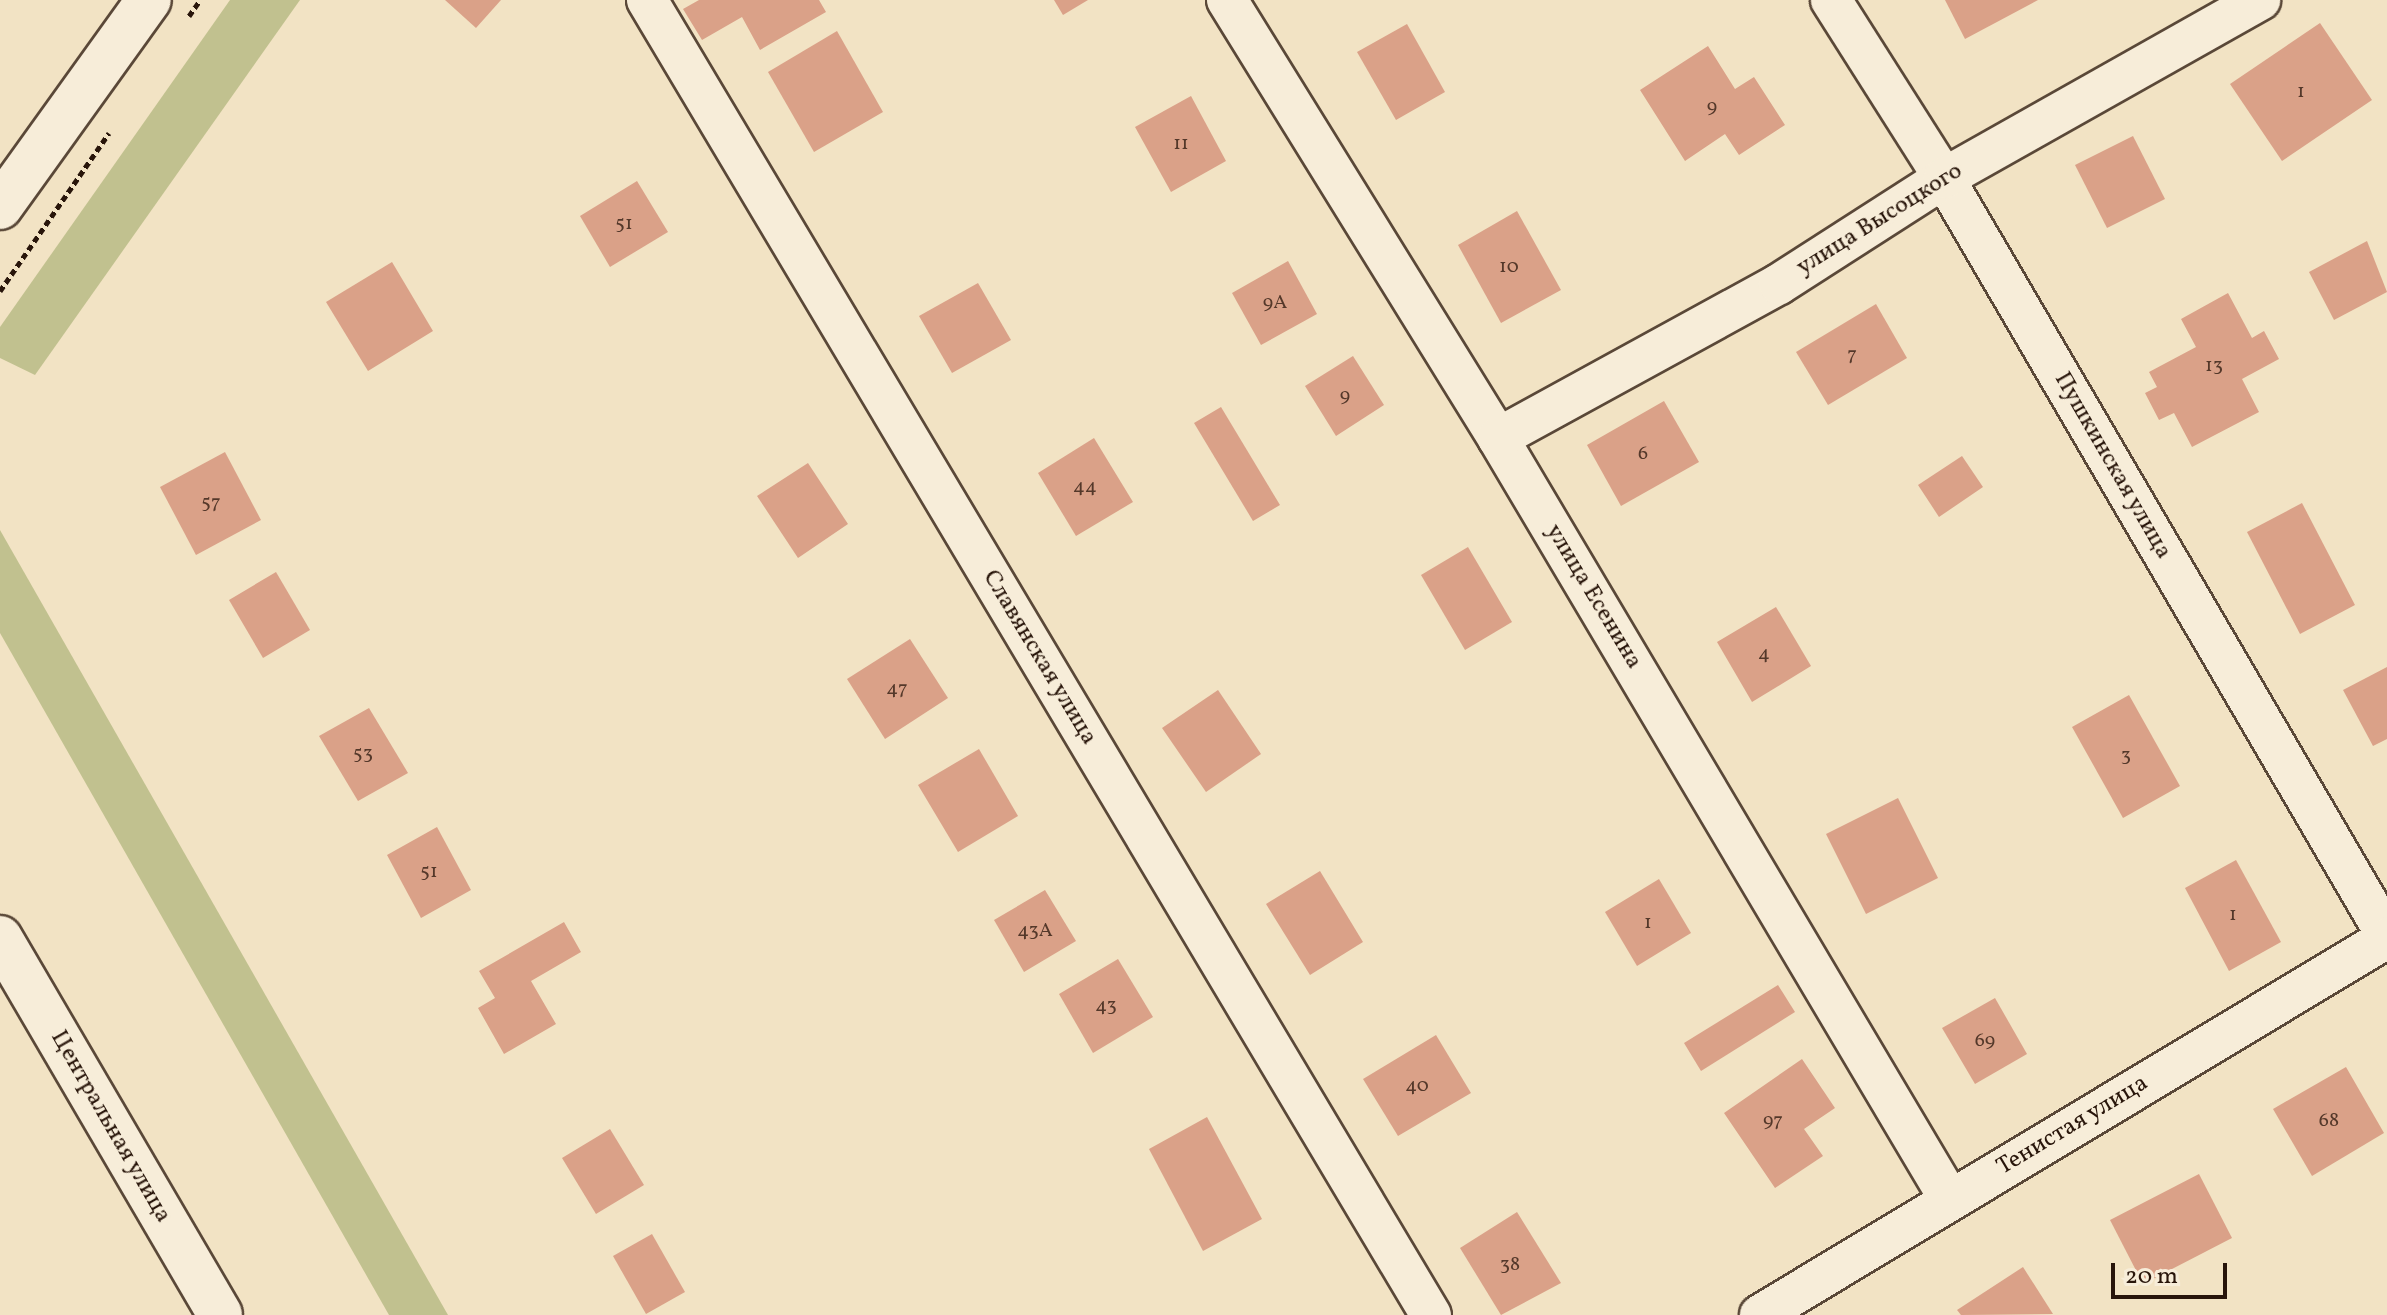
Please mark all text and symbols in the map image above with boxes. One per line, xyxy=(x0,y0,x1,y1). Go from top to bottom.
house number: 1 xyxy=(2297,80,2305,104)
house number: 9 xyxy=(1707,95,1717,119)
house number: 11 xyxy=(1173,132,1189,156)
street label: улица Высоцкого xyxy=(1792,157,1968,283)
house number: 51 xyxy=(615,212,633,236)
house number: 10 xyxy=(1499,255,1519,279)
house number: 9А xyxy=(1263,291,1287,315)
house number: 7 xyxy=(1847,343,1857,367)
house number: 13 xyxy=(2205,354,2223,378)
street label: Пушкинская улица xyxy=(2047,367,2177,565)
house number: 9 xyxy=(1340,384,1350,408)
house number: 6 xyxy=(1638,442,1648,466)
house number: 44 xyxy=(1073,475,1097,499)
house number: 57 xyxy=(201,491,221,515)
street label: улица Есенина xyxy=(1538,519,1648,675)
street label: Славянская улица xyxy=(975,565,1103,751)
house number: 4 xyxy=(1758,642,1770,666)
house number: 47 xyxy=(886,677,908,701)
house number: 53 xyxy=(353,742,373,766)
house number: 3 xyxy=(2121,744,2131,768)
house number: 51 xyxy=(420,860,438,884)
house number: 1 xyxy=(2229,903,2237,927)
house number: 1 xyxy=(1644,911,1652,935)
house number: 43А xyxy=(1017,919,1053,943)
house number: 43 xyxy=(1095,994,1117,1018)
street label: Центральная улица xyxy=(43,1025,177,1229)
house number: 69 xyxy=(1975,1029,1995,1053)
street label: Тенистая улица xyxy=(1992,1069,2154,1183)
house number: 40 xyxy=(1405,1074,1429,1098)
house number: 97 xyxy=(1763,1109,1783,1133)
house number: 68 xyxy=(2319,1109,2339,1133)
scale bar xyxy=(2115,1247,2231,1297)
house number: 38 xyxy=(1500,1253,1520,1277)
text: 20 m xyxy=(2125,1260,2178,1294)

